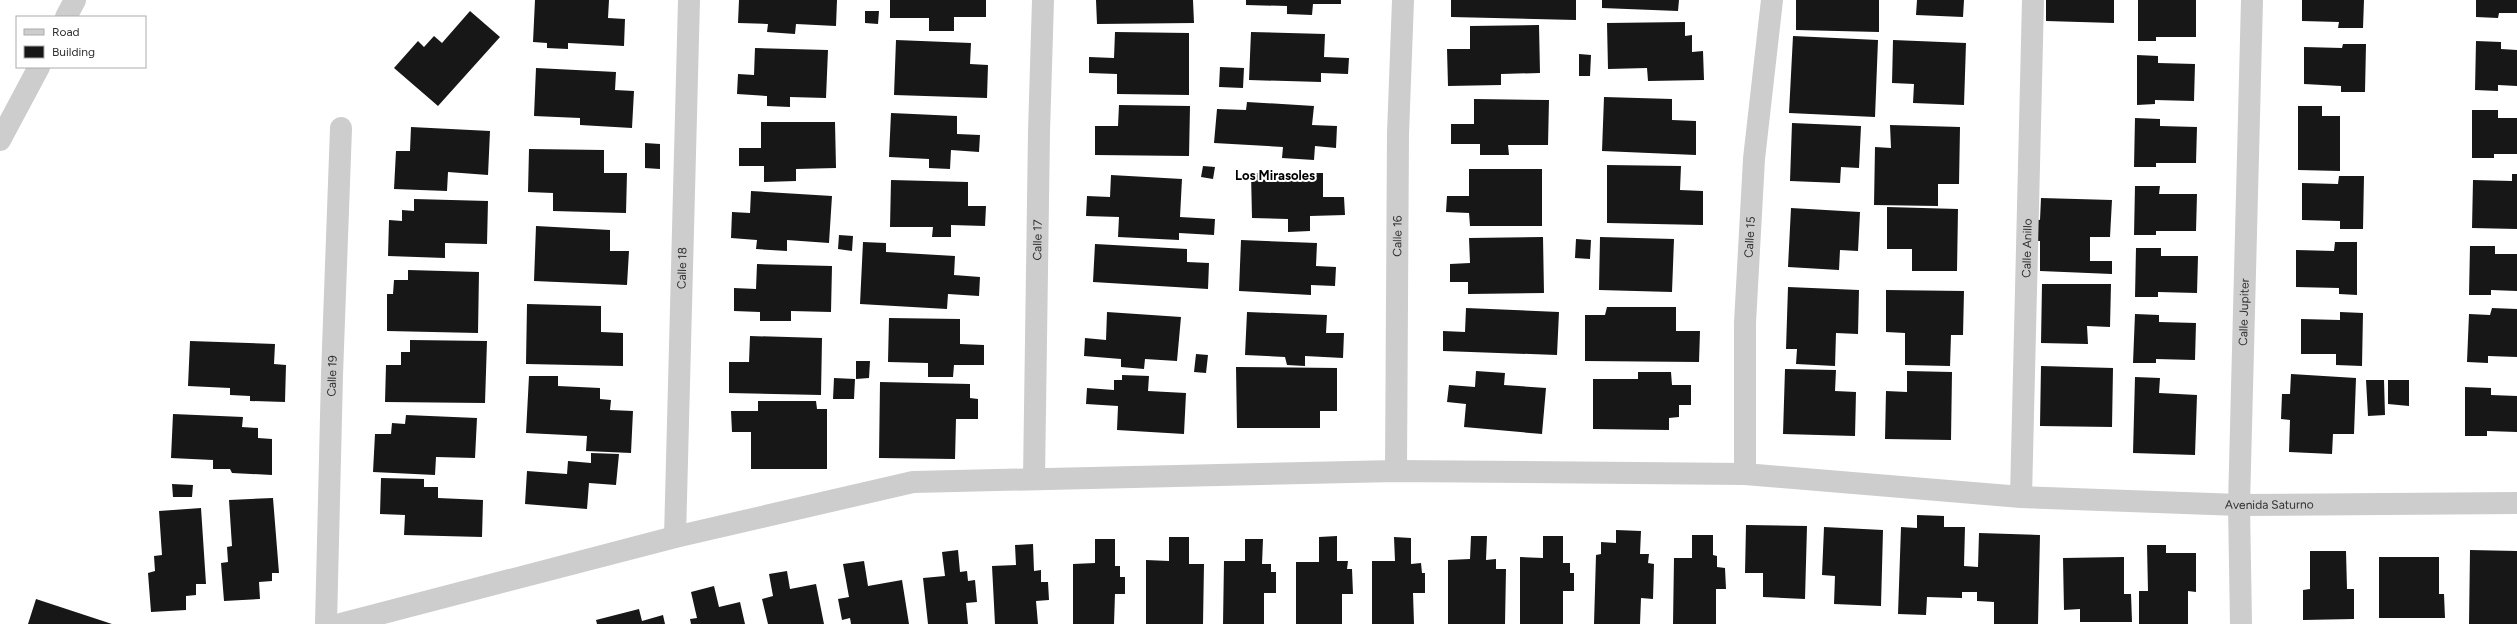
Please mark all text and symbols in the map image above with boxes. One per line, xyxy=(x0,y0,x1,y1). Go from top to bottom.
legend xyxy=(16,16,146,68)
text: Road xyxy=(52,25,80,39)
text: Building xyxy=(52,45,95,59)
district label: Los Mirasoles xyxy=(1235,168,1315,183)
street label: Calle 16 xyxy=(1390,215,1405,257)
street label: Calle 15 xyxy=(1742,216,1758,258)
street label: Calle Anillo xyxy=(2019,218,2035,278)
street label: Calle 17 xyxy=(1030,219,1045,261)
street label: Calle 18 xyxy=(674,247,690,289)
street label: Calle Jupiter xyxy=(2236,278,2252,346)
street label: Calle 19 xyxy=(324,355,340,397)
street label: Avenida Saturno xyxy=(2225,497,2314,512)

